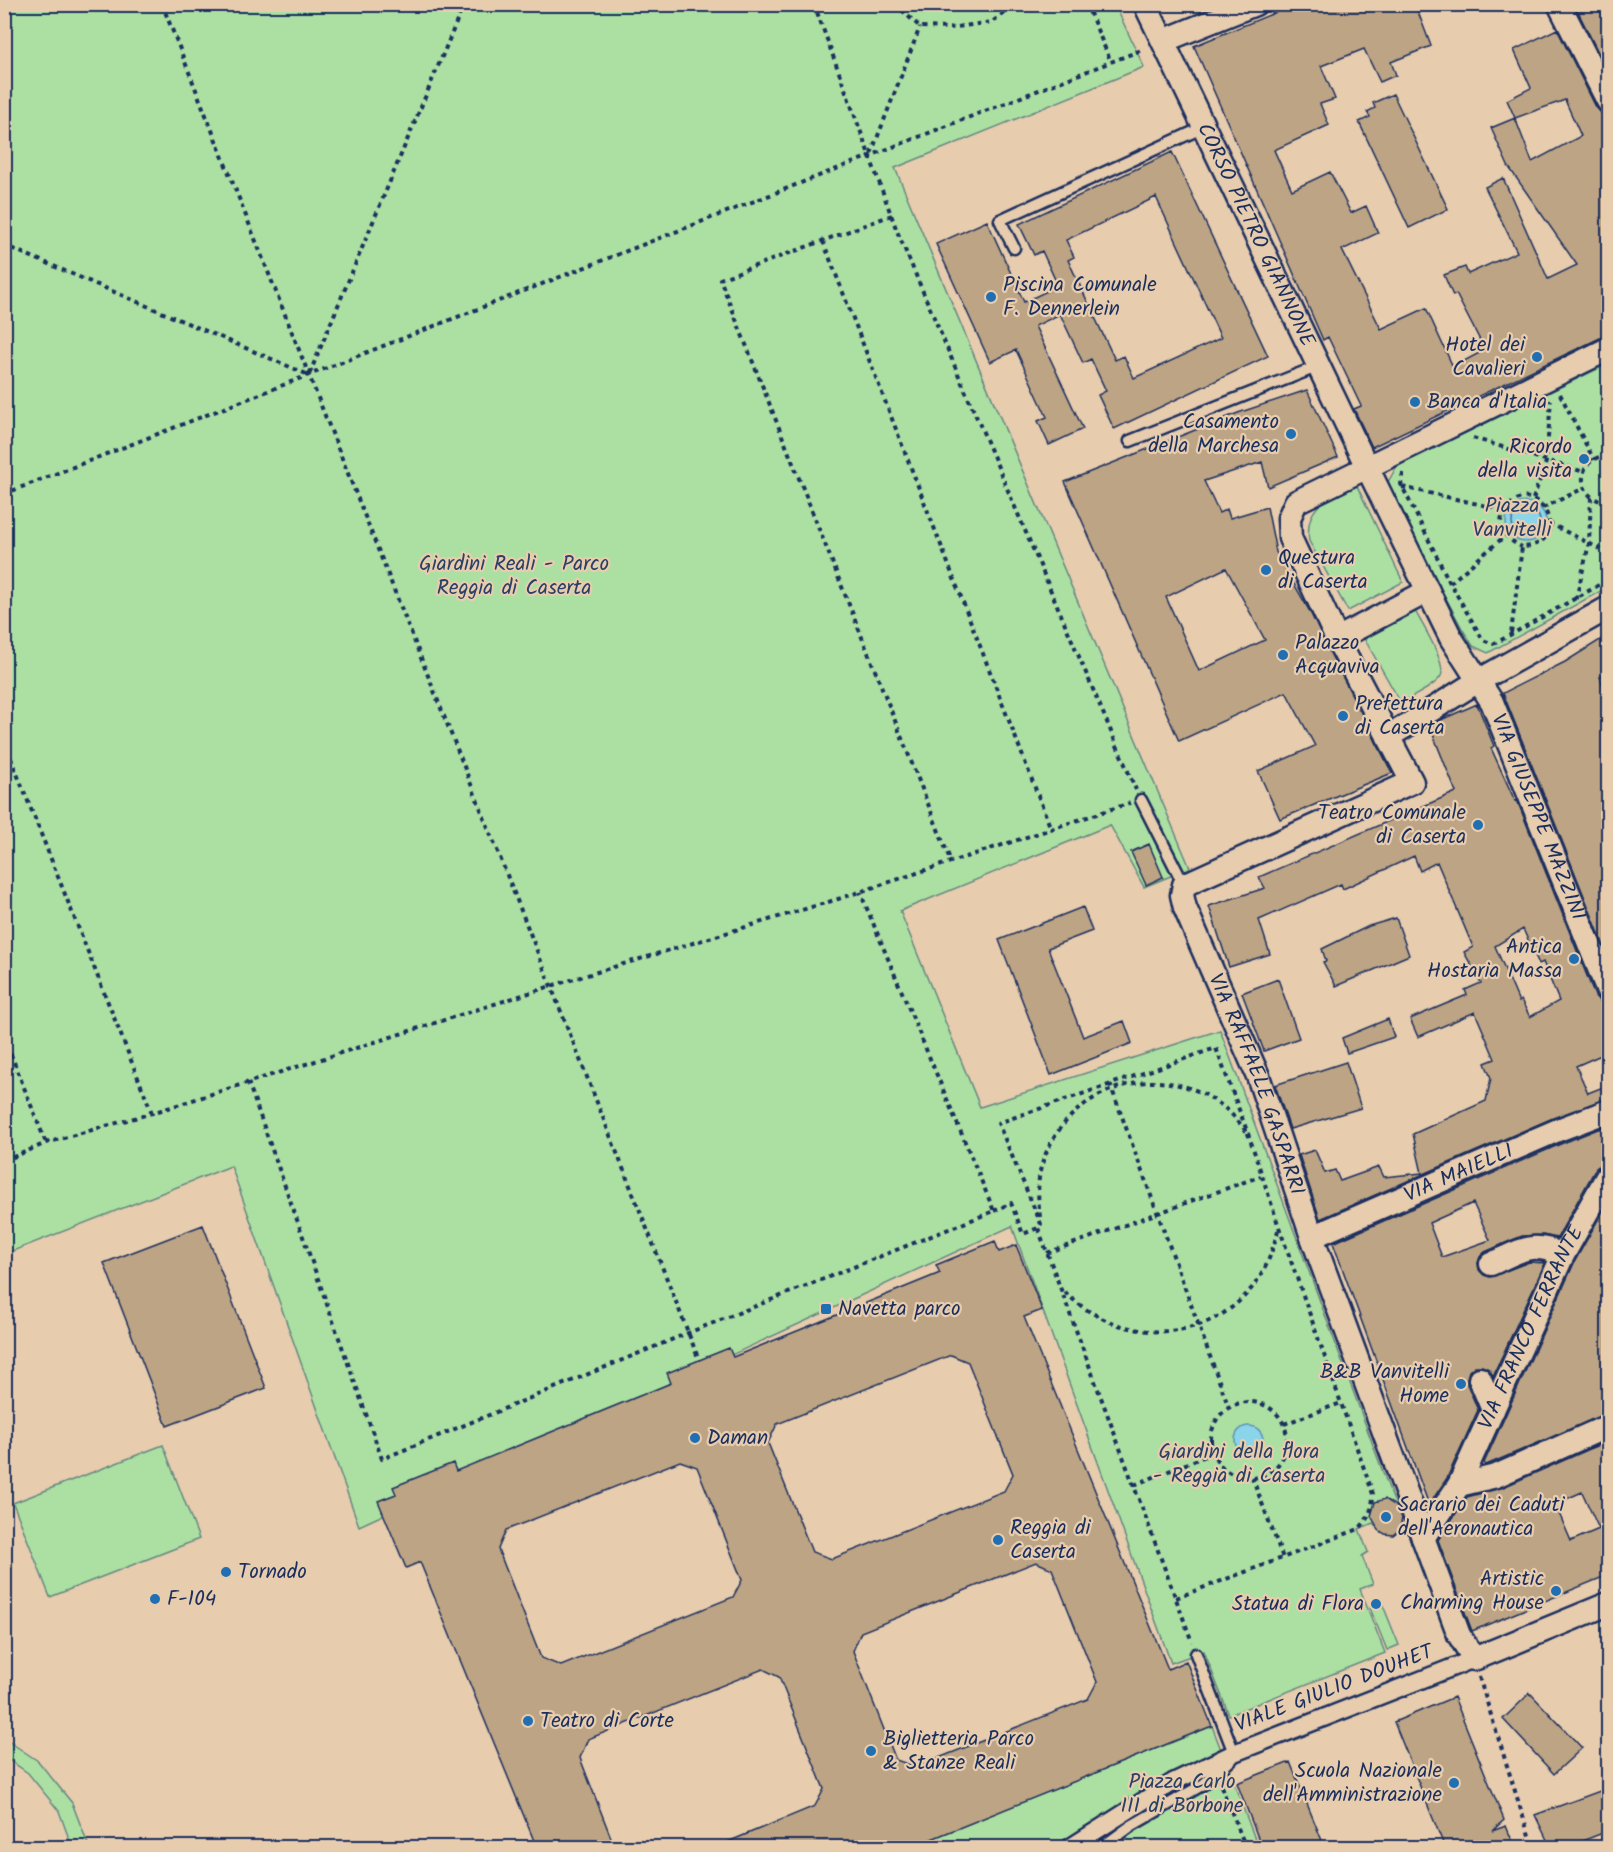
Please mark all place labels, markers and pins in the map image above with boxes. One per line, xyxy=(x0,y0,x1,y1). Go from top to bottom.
place label: Piscina Comunale F. Dennerlein xyxy=(1003,269,1157,326)
marker: Piscina Comunale F. Dennerlein xyxy=(984,290,998,304)
place label: Hotel dei Cavalieri xyxy=(1445,329,1526,386)
marker: Hotel dei Cavalieri xyxy=(1530,350,1544,364)
place label: Banca d'Italia xyxy=(1427,386,1547,419)
marker: Banca d'Italia xyxy=(1408,395,1422,409)
place label: Casamento della Marchesa xyxy=(1148,406,1279,463)
marker: Casamento della Marchesa xyxy=(1284,427,1298,441)
place label: Ricordo della visita xyxy=(1478,431,1572,488)
marker: Ricordo della visita xyxy=(1577,452,1591,466)
place label: Questura di Caserta xyxy=(1278,542,1368,599)
marker: Questura di Caserta xyxy=(1259,563,1273,577)
place label: Palazzo Acquaviva xyxy=(1295,627,1380,684)
marker: Palazzo Acquaviva xyxy=(1276,648,1290,662)
place label: Prefettura di Caserta xyxy=(1355,688,1445,745)
marker: Prefettura di Caserta xyxy=(1336,709,1350,723)
place label: Teatro Comunale di Caserta xyxy=(1318,797,1467,854)
marker: Teatro Comunale di Caserta xyxy=(1471,818,1485,832)
place label: Antica Hostaria Massa xyxy=(1427,931,1562,988)
marker: Antica Hostaria Massa xyxy=(1567,952,1581,966)
place label: Navetta parco xyxy=(838,1293,961,1326)
marker: Navetta parco xyxy=(819,1302,833,1316)
place label: B&B Vanvitelli Home xyxy=(1320,1356,1450,1413)
marker: B&B Vanvitelli Home xyxy=(1454,1377,1468,1391)
place label: Daman xyxy=(707,1422,768,1455)
marker: Daman xyxy=(688,1431,702,1445)
place label: Sacrario dei Caduti dell'Aeronautica xyxy=(1398,1489,1566,1546)
marker: Sacrario dei Caduti dell'Aeronautica xyxy=(1379,1510,1393,1524)
place label: Reggia di Caserta xyxy=(1010,1512,1091,1569)
marker: Reggia di Caserta xyxy=(991,1533,1005,1547)
place label: Tornado xyxy=(238,1556,307,1589)
place label: Artistic Charming House xyxy=(1400,1563,1545,1620)
marker: Tornado xyxy=(219,1565,233,1579)
place label: F-104 xyxy=(167,1583,216,1616)
marker: Artistic Charming House xyxy=(1549,1584,1563,1598)
place label: Statua di Flora xyxy=(1232,1588,1364,1621)
marker: F-104 xyxy=(148,1592,162,1606)
marker: Statua di Flora xyxy=(1369,1597,1383,1611)
place label: Teatro di Corte xyxy=(540,1705,675,1738)
marker: Teatro di Corte xyxy=(521,1714,535,1728)
place label: Biglietteria Parco & Stanze Reali xyxy=(883,1723,1034,1780)
marker: Biglietteria Parco & Stanze Reali xyxy=(864,1744,878,1758)
place label: Scuola Nazionale dell'Amministrazione xyxy=(1263,1755,1443,1812)
marker: Scuola Nazionale dell'Amministrazione xyxy=(1447,1776,1461,1790)

